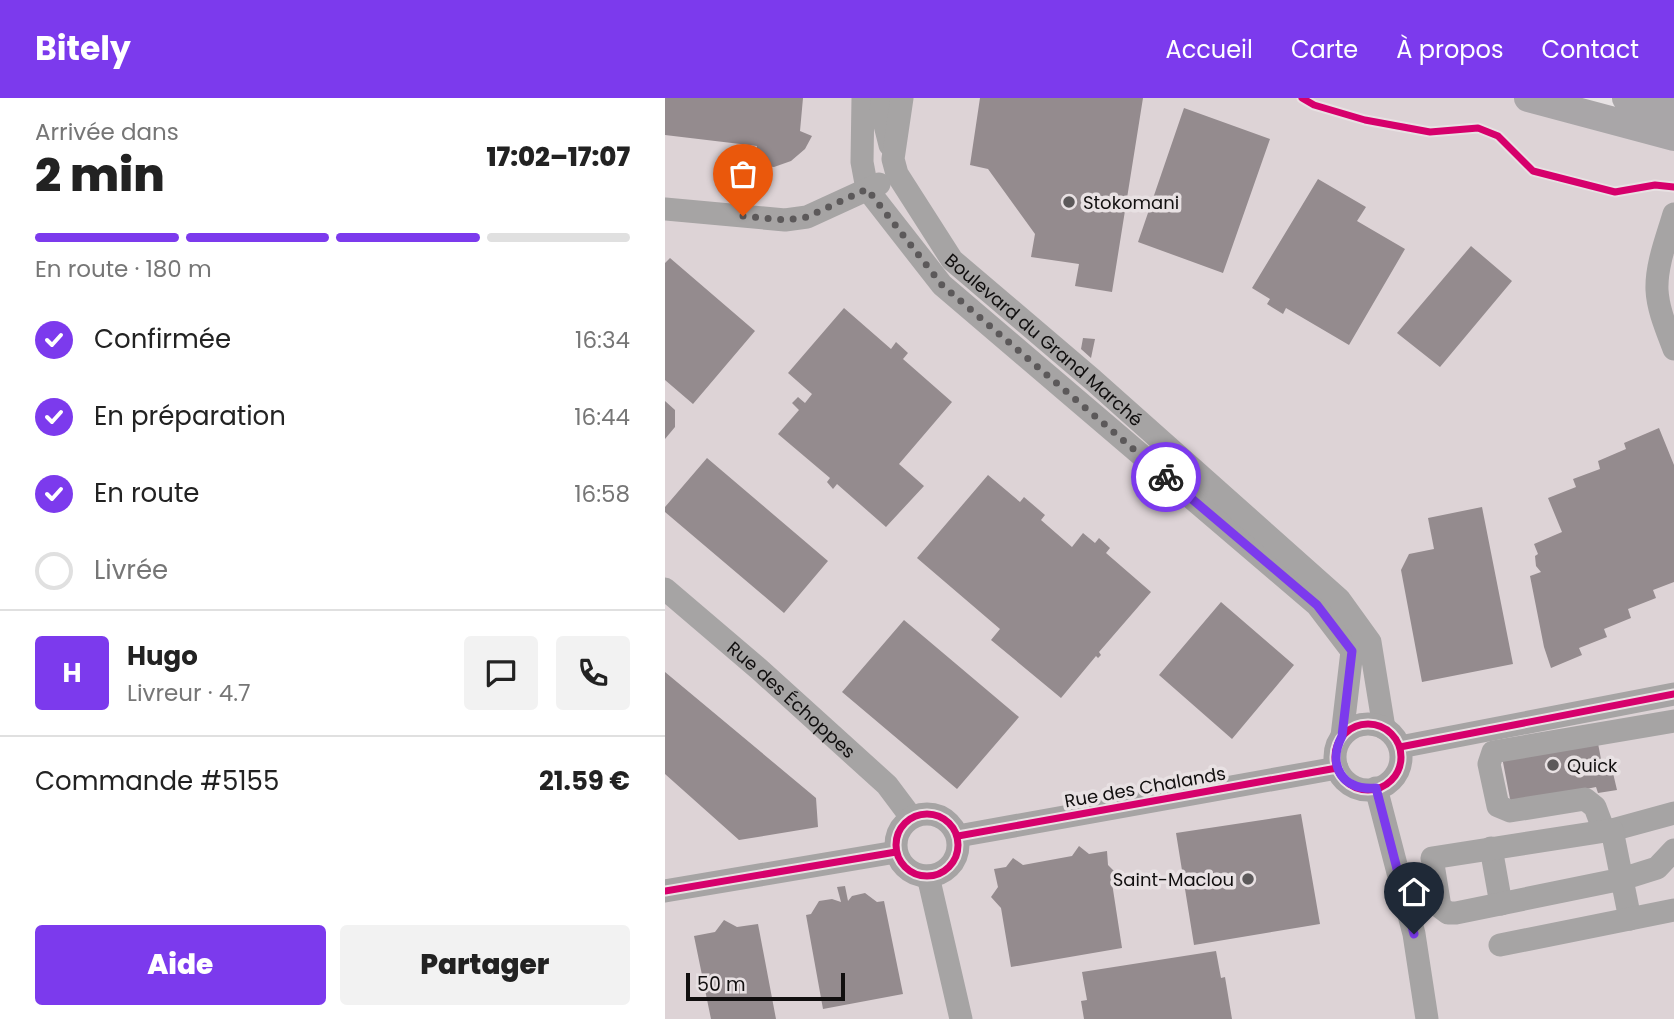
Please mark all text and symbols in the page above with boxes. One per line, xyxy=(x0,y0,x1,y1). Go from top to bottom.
text: Bitely xyxy=(35,25,131,72)
text: Accueil xyxy=(1166,33,1253,66)
text: Carte xyxy=(1291,33,1358,66)
text: À propos xyxy=(1396,33,1503,66)
text: Contact xyxy=(1541,33,1639,66)
text: Arrivée dans xyxy=(35,116,179,148)
text: 17:02–17:07 xyxy=(487,139,630,175)
text: 2 min xyxy=(35,143,165,207)
pin xyxy=(713,144,773,216)
icon: bag xyxy=(724,155,762,193)
place label: Stokomani xyxy=(1083,190,1179,215)
marker: Stokomani xyxy=(1061,194,1077,210)
street label: Boulevard du Grand Marché xyxy=(940,247,1149,432)
text: En route · 180 m xyxy=(35,253,212,285)
icon: check xyxy=(35,321,73,359)
text: Confirmée xyxy=(94,321,231,357)
text: 16:34 xyxy=(575,324,630,356)
icon: check xyxy=(35,398,73,436)
text: En préparation xyxy=(94,398,286,434)
text: 16:44 xyxy=(574,401,630,433)
courier xyxy=(1131,442,1201,512)
icon: bike xyxy=(1147,458,1185,496)
icon: check xyxy=(35,475,73,513)
text: En route xyxy=(94,475,199,511)
text: 16:58 xyxy=(574,478,630,510)
text: Livrée xyxy=(94,552,168,588)
street label: Rue des Échoppes xyxy=(722,635,861,763)
button: chat xyxy=(464,636,538,710)
button: phone xyxy=(556,636,630,710)
text: Hugo xyxy=(127,638,198,674)
text: H xyxy=(62,655,82,691)
text: Livreur · 4.7 xyxy=(127,677,251,709)
place label: Quick xyxy=(1567,753,1618,778)
marker: Quick xyxy=(1545,757,1561,773)
street label: Rue des Chalands xyxy=(1062,761,1228,813)
text: Commande #5155 xyxy=(35,763,279,799)
text: 21.59 € xyxy=(539,763,630,799)
pin xyxy=(1384,862,1444,934)
place label: Saint-Maclou xyxy=(1113,867,1234,892)
marker: Saint-Maclou xyxy=(1240,871,1256,887)
icon: home xyxy=(1395,873,1433,911)
button: Aide xyxy=(35,925,326,1005)
button: Partager xyxy=(340,925,630,1005)
scale bar xyxy=(686,970,845,1002)
text: 50 m xyxy=(697,971,746,998)

